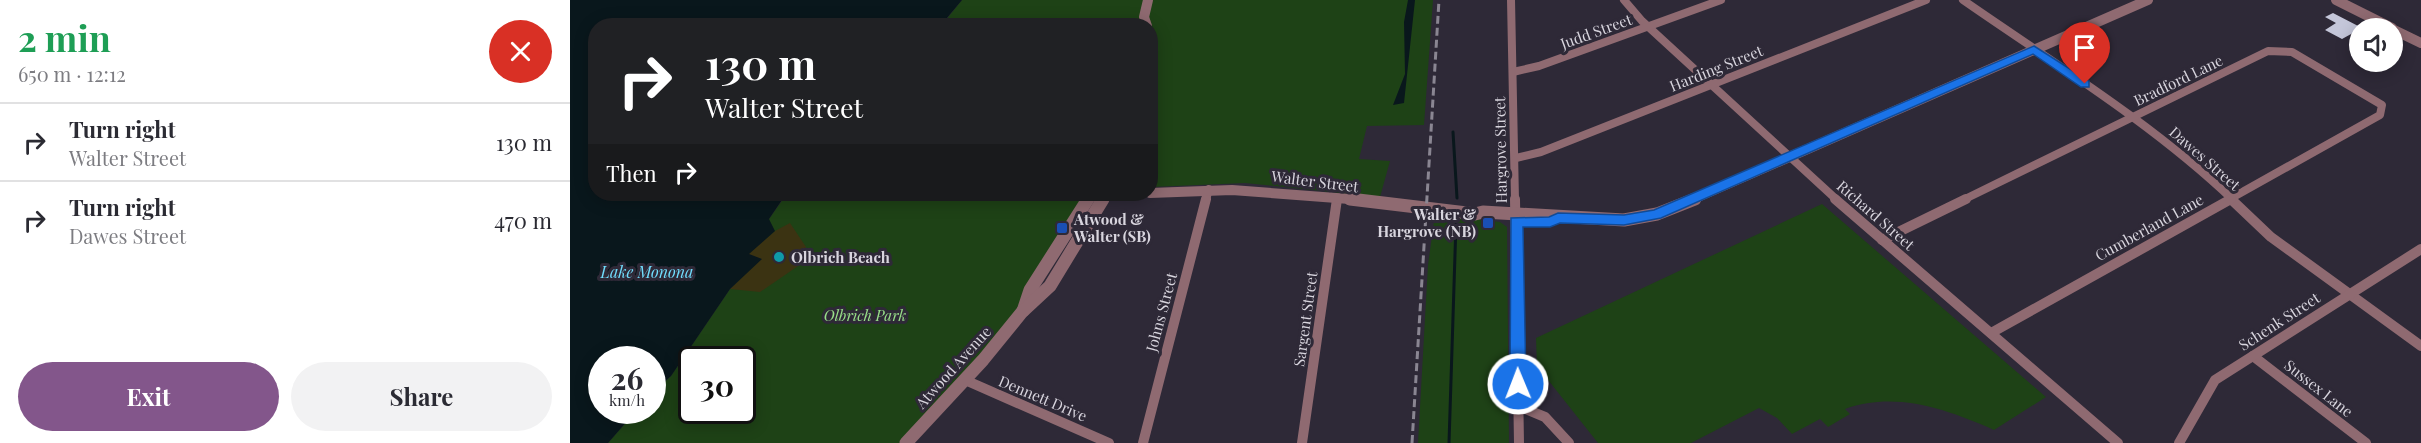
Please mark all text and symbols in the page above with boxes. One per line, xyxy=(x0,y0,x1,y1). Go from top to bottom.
street label: Judd Street xyxy=(1556,9,1635,54)
text: 2 min xyxy=(18,13,111,61)
map controls xyxy=(2349,18,2403,72)
button: sound xyxy=(2349,18,2403,72)
button: close xyxy=(489,20,552,83)
pin xyxy=(2059,22,2110,84)
icon: arrive xyxy=(2068,31,2101,64)
text: 130 m xyxy=(705,35,816,91)
street label: Harding Street xyxy=(1666,40,1766,96)
icon: right xyxy=(606,42,684,120)
street label: Bradford Lane xyxy=(2130,50,2226,110)
text: 650 m · 12:12 xyxy=(18,60,126,87)
text: Walter Street xyxy=(705,89,863,125)
street label: Hargrove Street xyxy=(1489,96,1511,203)
text: Turn right xyxy=(69,114,175,144)
street label: Dawes Street xyxy=(2165,122,2245,195)
icon: right xyxy=(18,126,51,159)
text: 130 m xyxy=(496,127,552,157)
text: Walter Street xyxy=(69,144,186,171)
icon: right xyxy=(669,156,702,189)
text: Then xyxy=(606,158,657,188)
street label: Walter Street xyxy=(1269,166,1361,196)
street label: Richard Street xyxy=(1833,176,1920,255)
street label: Cumberland Lane xyxy=(2091,189,2207,265)
text: Turn right xyxy=(69,192,175,222)
icon: right xyxy=(18,204,51,237)
place label: Walter & Hargrove (NB) xyxy=(1377,204,1477,241)
text: 470 m xyxy=(494,205,552,235)
place label: Atwood & Walter (SB) xyxy=(1073,209,1151,246)
marker: Walter & Hargrove (NB) xyxy=(1481,216,1495,230)
marker: Atwood & Walter (SB) xyxy=(1055,221,1069,235)
text: Dawes Street xyxy=(69,222,186,249)
place label: Olbrich Beach xyxy=(791,247,890,267)
marker: Olbrich Beach xyxy=(772,250,786,264)
water label: Lake Monona xyxy=(600,261,693,282)
street label: Johns Street xyxy=(1141,270,1181,355)
street label: Sargent Street xyxy=(1288,270,1322,368)
street label: Schenk Street xyxy=(2235,287,2324,355)
park label: Olbrich Park xyxy=(824,305,907,325)
street label: Atwood Avenue xyxy=(910,322,995,413)
speed limit sign: 30 xyxy=(678,346,756,424)
position arrow xyxy=(1486,352,1550,416)
street label: Sussex Lane xyxy=(2281,355,2357,421)
text: 26 xyxy=(611,358,643,398)
button: Exit xyxy=(18,362,279,431)
button: Share xyxy=(291,362,552,431)
street label: Dennett Drive xyxy=(996,370,1090,426)
text: km/h xyxy=(609,390,645,410)

